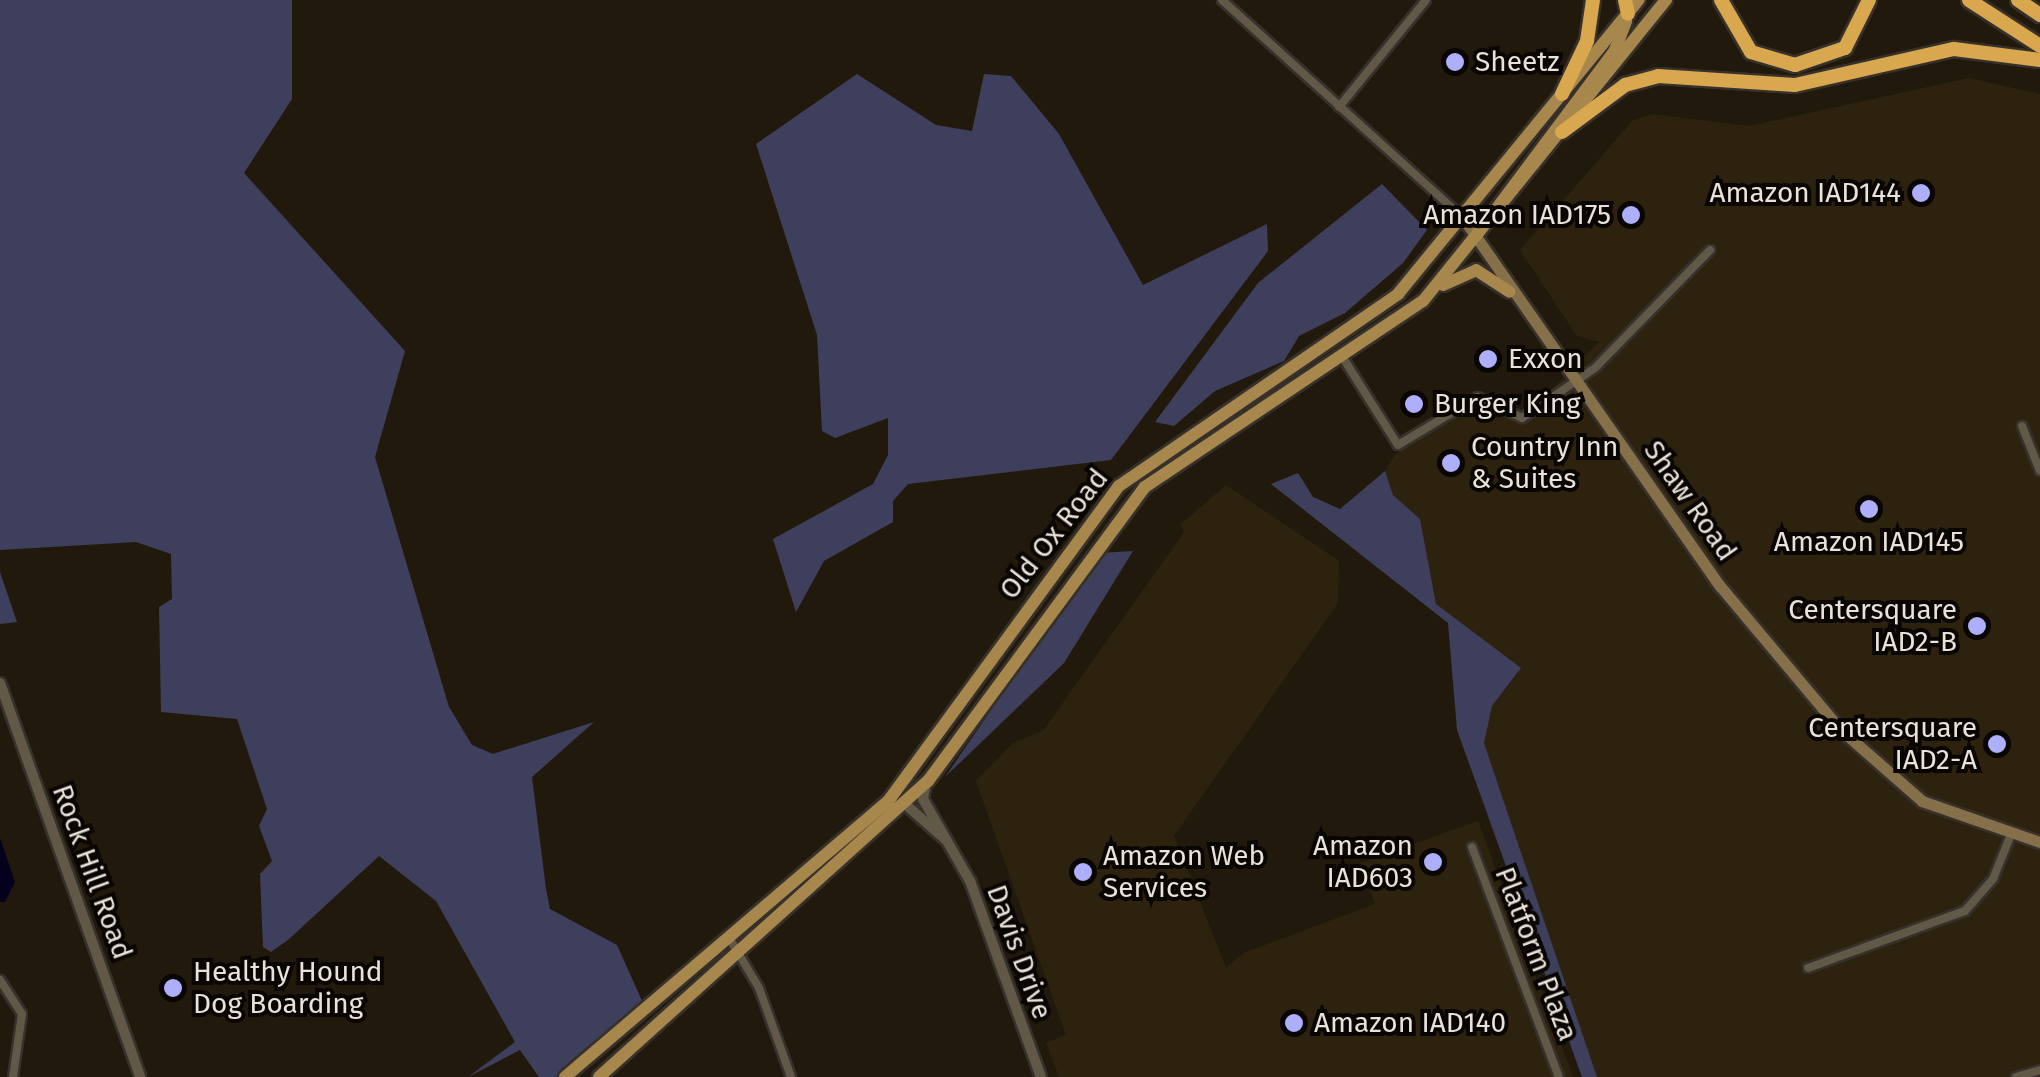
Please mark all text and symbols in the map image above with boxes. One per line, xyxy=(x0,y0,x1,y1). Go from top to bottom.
place label: Sheetz xyxy=(1475,45,1560,79)
marker: Sheetz xyxy=(1444,51,1466,73)
place label: Amazon IAD144 xyxy=(1710,176,1901,210)
marker: Amazon IAD144 xyxy=(1910,182,1932,204)
place label: Amazon IAD175 xyxy=(1423,198,1611,232)
marker: Amazon IAD175 xyxy=(1620,204,1642,226)
place label: Exxon xyxy=(1508,342,1583,376)
marker: Exxon xyxy=(1477,348,1499,370)
place label: Burger King xyxy=(1434,387,1581,421)
marker: Burger King xyxy=(1403,393,1425,415)
place label: Country Inn & Suites xyxy=(1471,430,1618,496)
street label: Shaw Road xyxy=(1636,435,1744,567)
marker: Country Inn & Suites xyxy=(1440,452,1462,474)
street label: Old Ox Road xyxy=(993,462,1115,606)
marker: Amazon IAD145 xyxy=(1858,498,1880,520)
place label: Amazon IAD145 xyxy=(1774,525,1964,559)
place label: Centersquare IAD2-B xyxy=(1788,593,1957,659)
marker: Centersquare IAD2-B xyxy=(1966,615,1988,637)
place label: Centersquare IAD2-A xyxy=(1808,711,1977,777)
marker: Centersquare IAD2-A xyxy=(1986,733,2008,755)
street label: Rock Hill Road xyxy=(45,780,139,964)
place label: Amazon IAD603 xyxy=(1313,829,1413,895)
place label: Amazon Web Services xyxy=(1103,839,1265,905)
marker: Amazon IAD603 xyxy=(1422,851,1444,873)
marker: Amazon Web Services xyxy=(1072,861,1094,883)
street label: Platform Plaza xyxy=(1487,862,1585,1046)
street label: Davis Drive xyxy=(979,880,1059,1024)
place label: Healthy Hound Dog Boarding xyxy=(193,955,383,1021)
marker: Healthy Hound Dog Boarding xyxy=(162,977,184,999)
place label: Amazon IAD140 xyxy=(1314,1006,1506,1040)
marker: Amazon IAD140 xyxy=(1283,1012,1305,1034)

